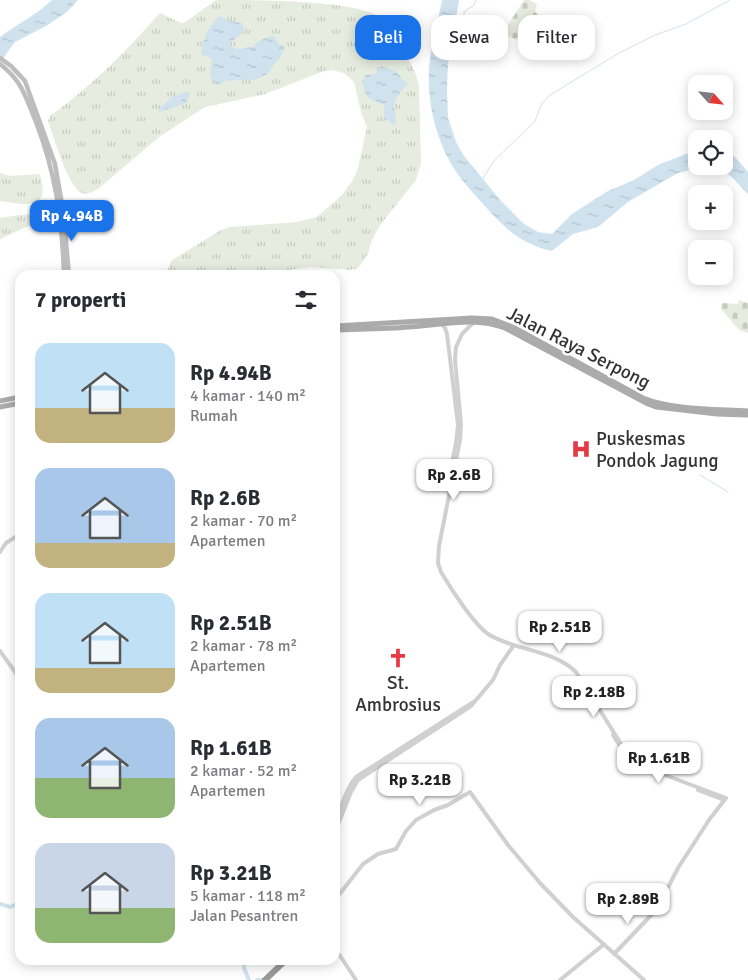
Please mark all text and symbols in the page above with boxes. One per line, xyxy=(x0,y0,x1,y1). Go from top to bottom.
chip: Beli xyxy=(355,15,421,60)
chip: Sewa xyxy=(431,15,508,60)
chip: Filter xyxy=(518,15,595,60)
north arrow xyxy=(688,75,732,120)
map controls xyxy=(688,75,733,285)
button: locate xyxy=(688,130,733,175)
button: + xyxy=(688,185,733,230)
pin: Rp 4.94B xyxy=(20,200,124,242)
text: Rp 4.94B xyxy=(41,206,103,226)
button: − xyxy=(688,240,733,285)
icon: filters xyxy=(292,286,320,314)
text: 7 properti xyxy=(35,287,126,313)
street label: Jalan Raya Serpong xyxy=(503,301,654,394)
text: Rp 4.94B xyxy=(190,360,272,386)
icon: home xyxy=(75,363,135,423)
text: 4 kamar · 140 m² xyxy=(190,386,306,406)
text: Rumah xyxy=(190,406,238,426)
place label: Puskesmas Pondok Jagung xyxy=(596,427,719,473)
hospital icon: Puskesmas Pondok Jagung xyxy=(570,438,592,460)
pin: Rp 2.6B xyxy=(408,458,500,501)
text: Rp 2.6B xyxy=(427,465,481,485)
text: Rp 2.6B xyxy=(190,485,260,511)
icon: home xyxy=(75,488,135,548)
text: 2 kamar · 70 m² xyxy=(190,511,297,531)
text: Apartemen xyxy=(190,531,266,551)
text: Rp 2.51B xyxy=(190,610,272,636)
pin: Rp 2.51B xyxy=(508,610,612,653)
icon: home xyxy=(75,613,135,673)
text: Rp 2.51B xyxy=(529,617,591,637)
text: 2 kamar · 78 m² xyxy=(190,636,297,656)
church icon: St. Ambrosius xyxy=(387,647,409,669)
text: Apartemen xyxy=(190,656,266,676)
place label: St. Ambrosius xyxy=(355,671,441,717)
pin: Rp 2.18B xyxy=(542,676,646,718)
text: Rp 2.18B xyxy=(563,682,625,702)
text: Rp 1.61B xyxy=(190,735,272,761)
icon: home xyxy=(75,738,135,798)
pin: Rp 1.61B xyxy=(607,742,711,784)
text: Rp 1.61B xyxy=(628,748,690,768)
text: 2 kamar · 52 m² xyxy=(190,761,297,781)
pin: Rp 3.21B xyxy=(368,764,472,806)
text: Rp 3.21B xyxy=(389,770,451,790)
text: Apartemen xyxy=(190,781,266,801)
text: Rp 3.21B xyxy=(190,860,272,886)
icon: home xyxy=(75,863,135,923)
pin: Rp 2.89B xyxy=(576,882,680,925)
text: 5 kamar · 118 m² xyxy=(190,886,306,906)
text: Rp 2.89B xyxy=(597,889,659,909)
text: Jalan Pesantren xyxy=(190,906,298,926)

